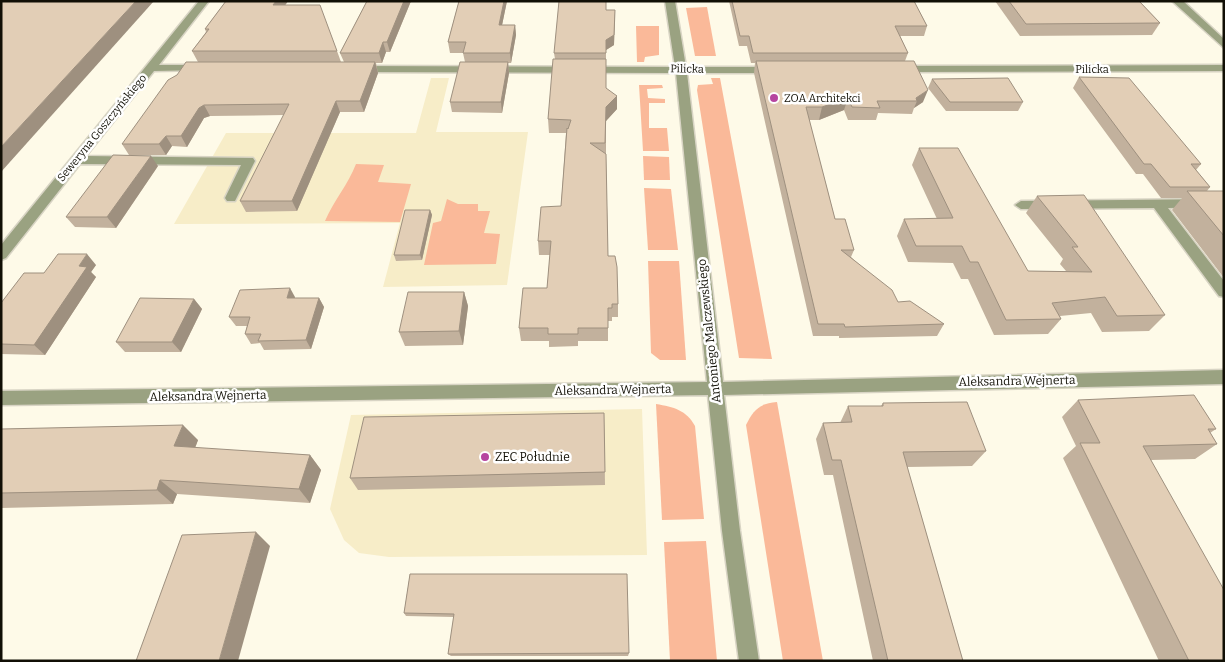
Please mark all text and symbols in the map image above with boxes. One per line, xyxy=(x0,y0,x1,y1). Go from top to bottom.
street label: Pilicka xyxy=(670,62,704,76)
street label: Pilicka xyxy=(1075,63,1109,76)
street label: Seweryna Goszczyńskiego xyxy=(55,72,149,184)
marker: ZOA Architekci xyxy=(768,92,780,104)
place label: ZOA Architekci xyxy=(784,92,861,105)
street label: Antoniego Malczewskiego xyxy=(694,258,724,404)
street label: Aleksandra Wejnerta xyxy=(958,373,1076,389)
street label: Aleksandra Wejnerta xyxy=(554,382,672,398)
street label: Aleksandra Wejnerta xyxy=(149,388,267,404)
place label: ZEC Południe xyxy=(495,450,570,464)
marker: ZEC Południe xyxy=(479,451,491,463)

